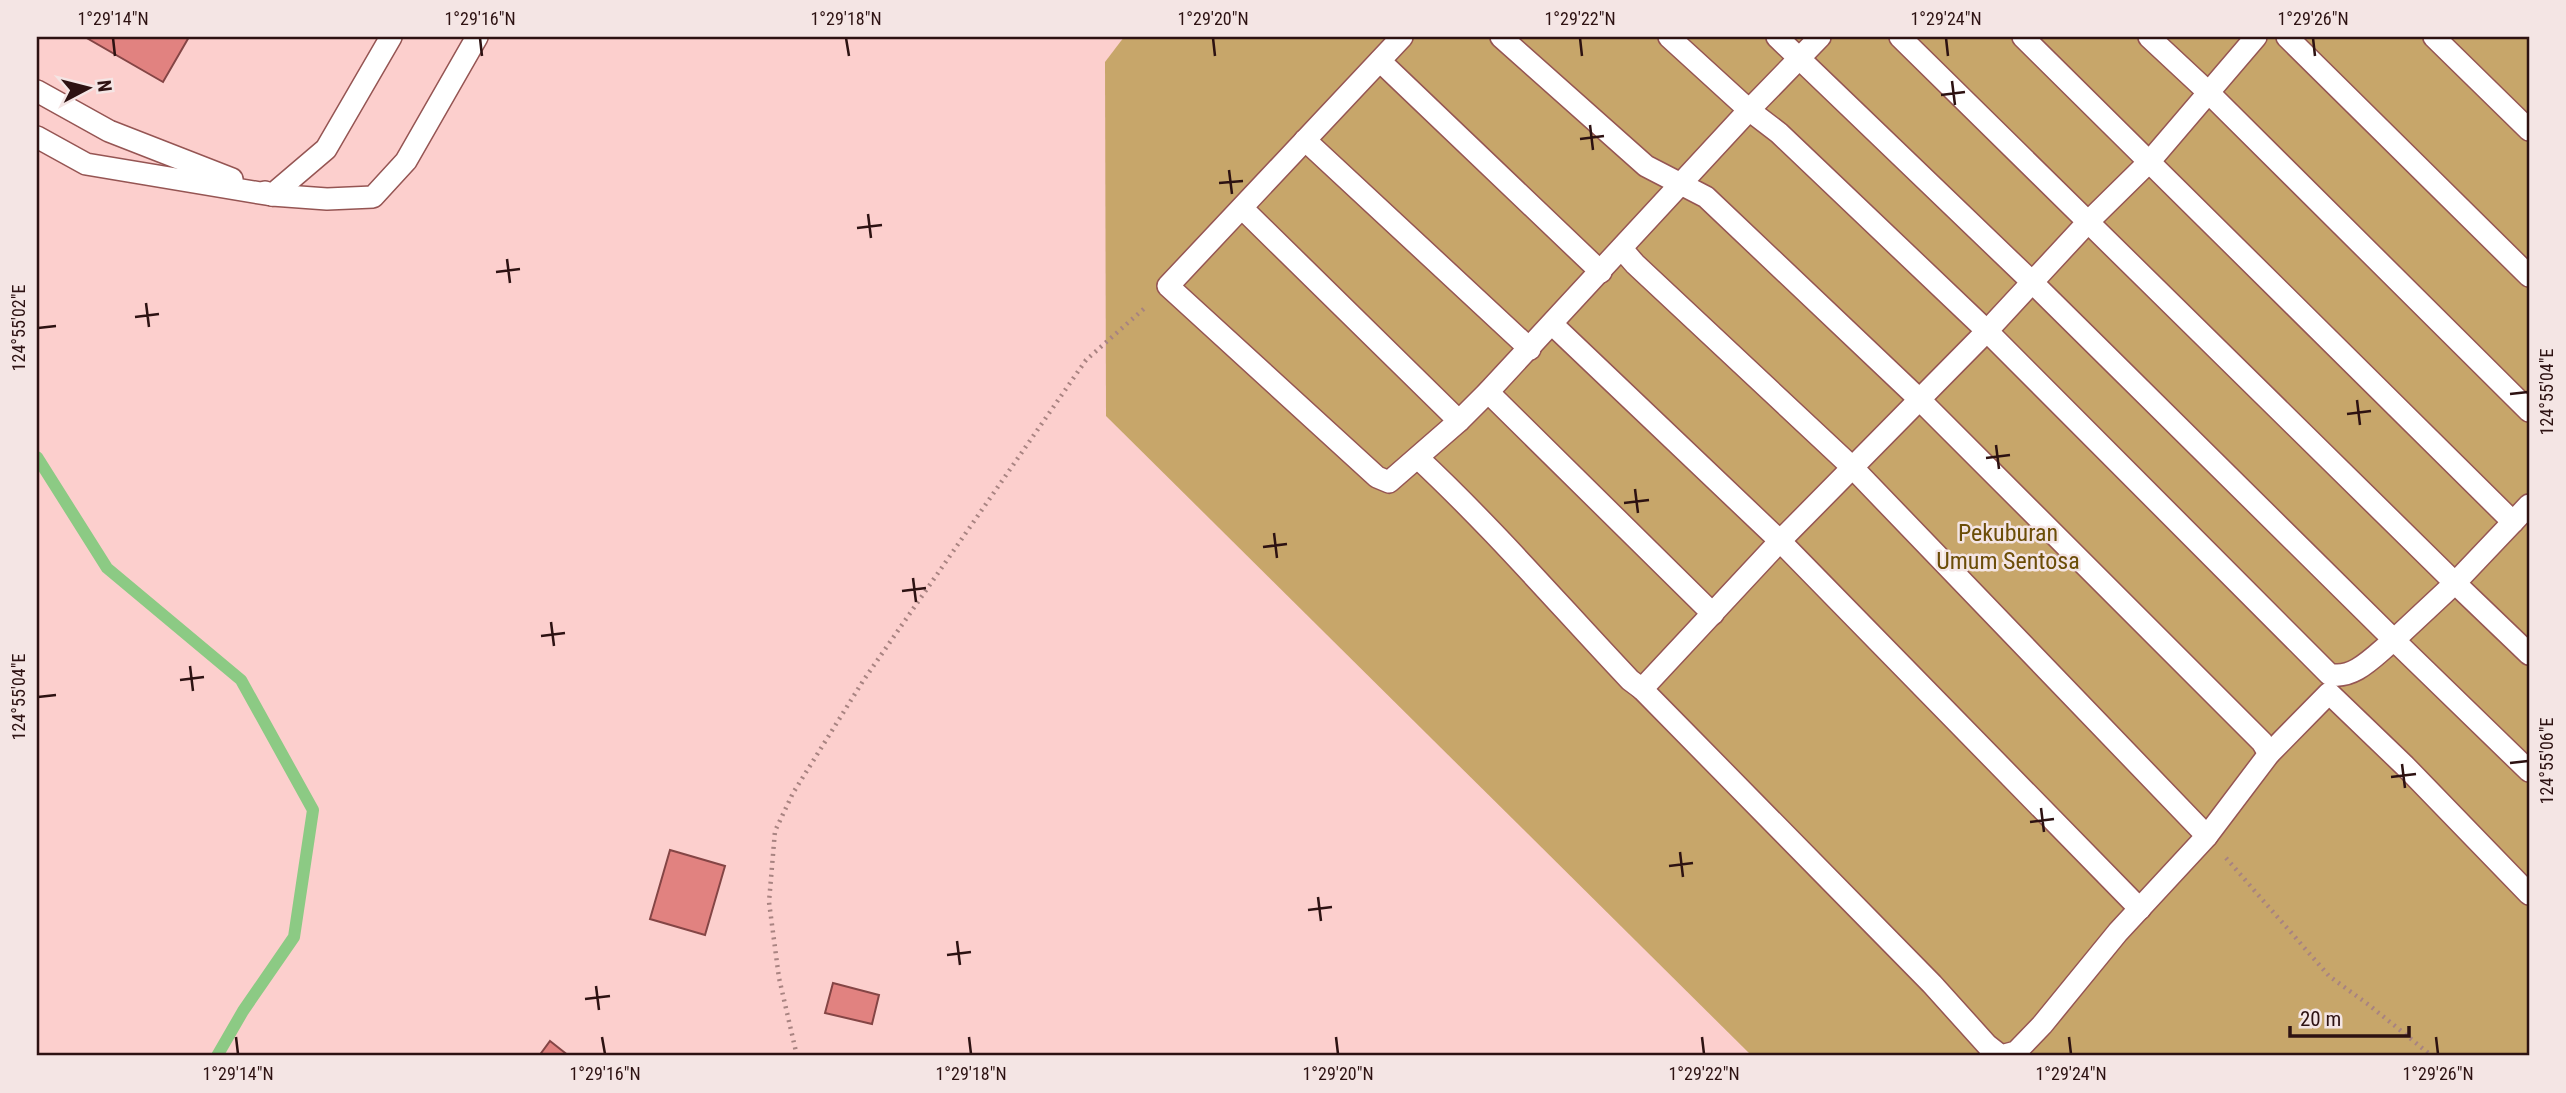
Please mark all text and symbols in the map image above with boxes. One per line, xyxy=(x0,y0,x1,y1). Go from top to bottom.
text: 1°29'14"N xyxy=(77,8,149,29)
text: 1°29'16"N xyxy=(444,8,516,29)
text: 1°29'18"N xyxy=(810,8,882,29)
text: 1°29'20"N xyxy=(1177,8,1249,29)
text: 1°29'22"N xyxy=(1544,8,1616,29)
text: 1°29'24"N xyxy=(1910,8,1982,29)
text: 1°29'26"N xyxy=(2277,8,2349,29)
north arrow xyxy=(52,52,122,122)
text: N xyxy=(92,79,117,93)
text: 124°55'02"E xyxy=(8,285,29,371)
text: 124°55'04"E xyxy=(2536,349,2557,435)
park label: Pekuburan Umum Sentosa xyxy=(1936,519,2080,575)
text: 124°55'04"E xyxy=(8,654,29,740)
text: 124°55'06"E xyxy=(2536,718,2557,804)
scale bar xyxy=(2290,995,2408,1039)
text: 20 m xyxy=(2300,1007,2341,1031)
text: 1°29'14"N xyxy=(202,1063,274,1084)
text: 1°29'16"N xyxy=(569,1063,641,1084)
text: 1°29'18"N xyxy=(935,1063,1007,1084)
text: 1°29'20"N xyxy=(1302,1063,1374,1084)
text: 1°29'22"N xyxy=(1668,1063,1740,1084)
text: 1°29'24"N xyxy=(2035,1063,2107,1084)
text: 1°29'26"N xyxy=(2402,1063,2474,1084)

